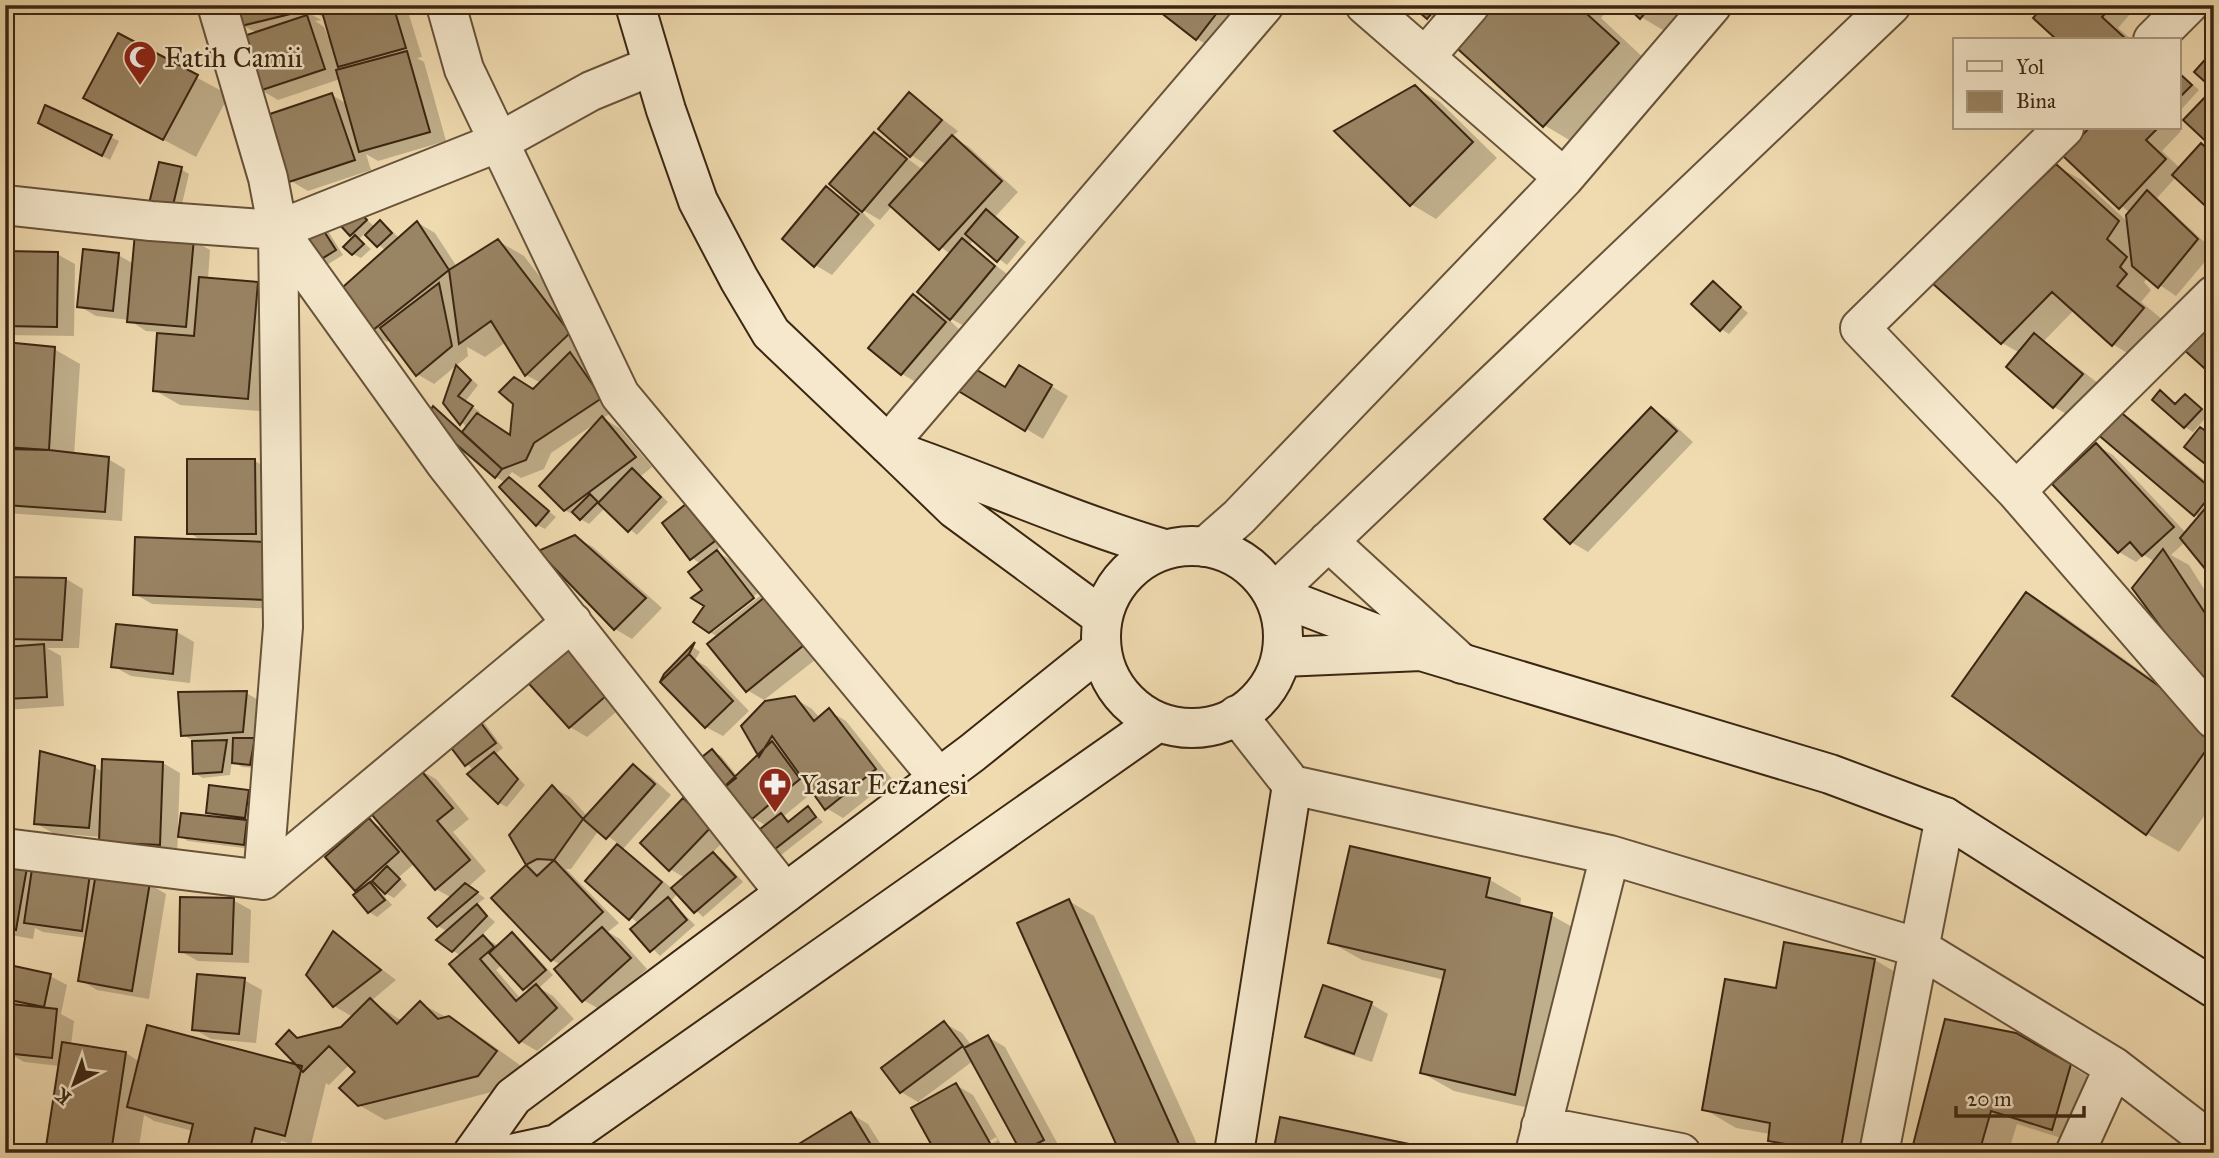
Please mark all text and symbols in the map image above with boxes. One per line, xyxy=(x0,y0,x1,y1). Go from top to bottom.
mosque icon: Fatih Camii xyxy=(121,38,159,87)
legend xyxy=(1953,38,2180,130)
place label: Fatih Camii xyxy=(164,40,303,75)
text: Yol xyxy=(2016,54,2045,80)
text: Bina xyxy=(2016,88,2056,114)
pharmacy icon: Yasar Eczanesi xyxy=(756,765,794,814)
place label: Yasar Eczanesi xyxy=(800,767,968,802)
north arrow xyxy=(38,1050,108,1120)
scale bar xyxy=(1956,1074,2084,1118)
text: K xyxy=(49,1082,76,1110)
text: 20 m xyxy=(1967,1086,2012,1112)

